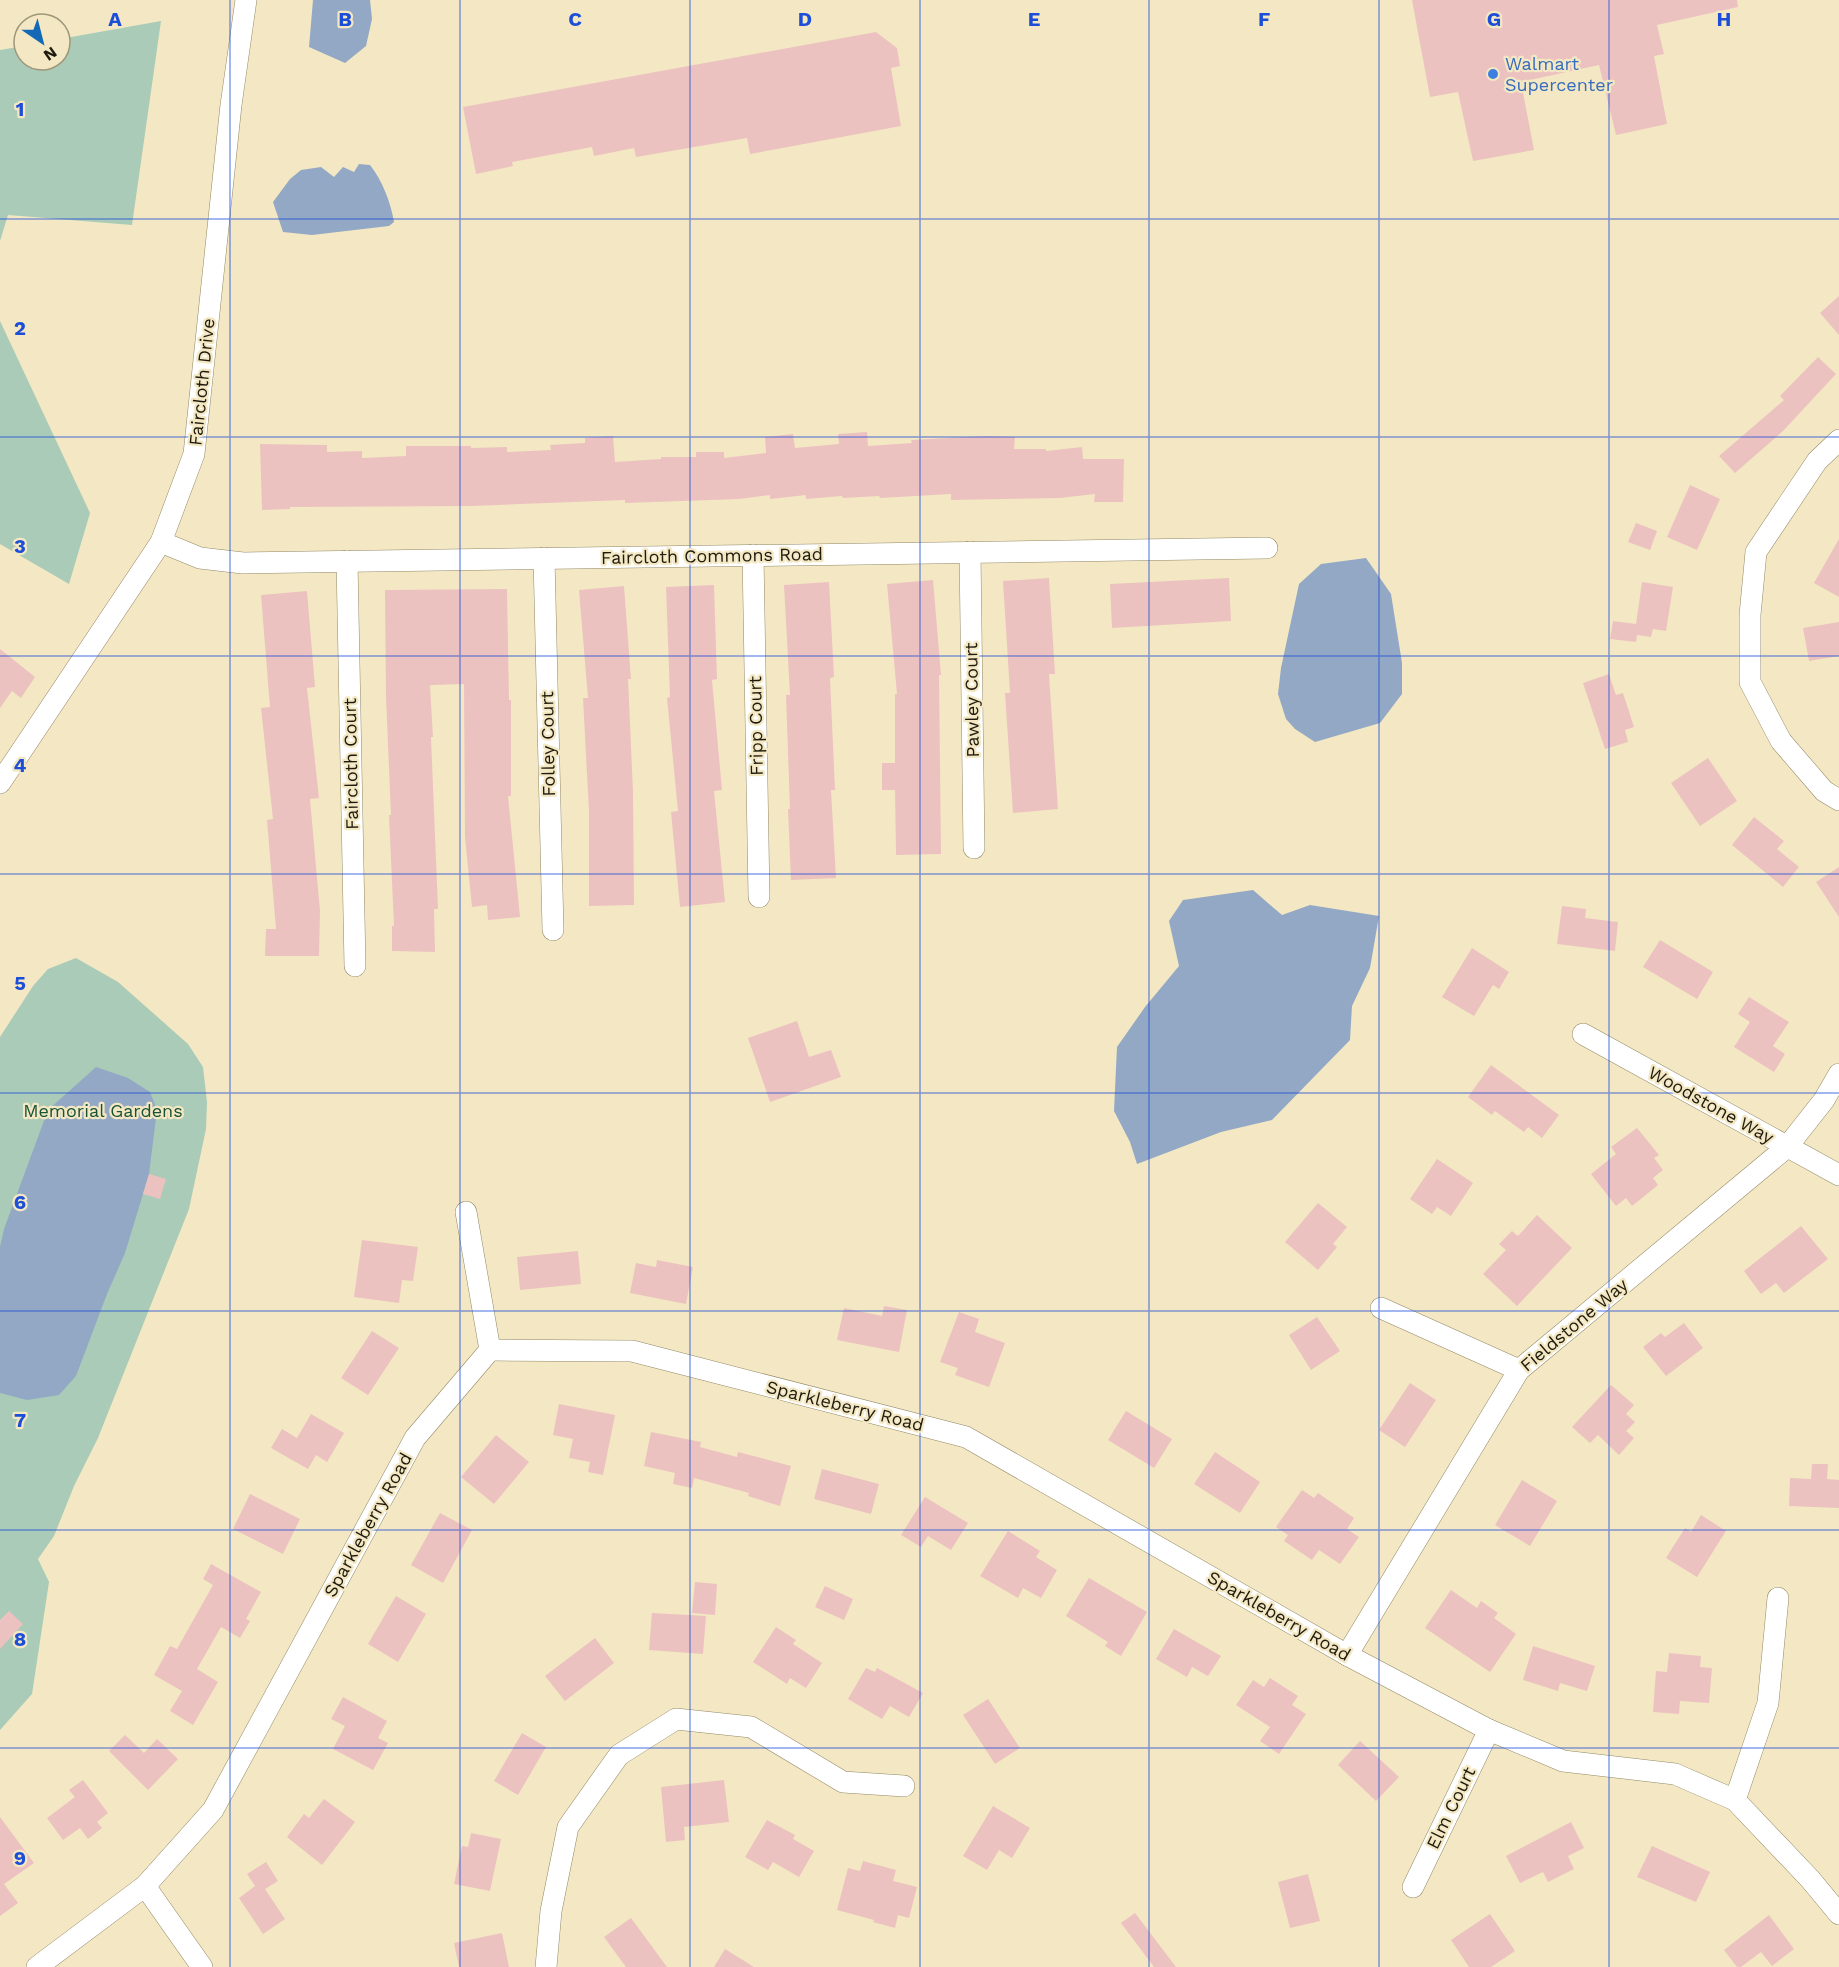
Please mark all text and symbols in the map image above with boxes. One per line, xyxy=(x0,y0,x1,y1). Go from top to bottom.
text: A xyxy=(108,7,122,31)
text: B xyxy=(338,7,352,31)
text: C xyxy=(568,7,582,31)
text: D xyxy=(798,7,812,31)
text: E xyxy=(1028,7,1040,31)
text: F xyxy=(1258,7,1270,31)
text: G xyxy=(1487,7,1501,31)
text: H xyxy=(1717,7,1731,31)
north arrow xyxy=(12,12,72,72)
text: N xyxy=(40,43,61,65)
place label: Walmart Supercenter xyxy=(1505,53,1613,95)
marker: Walmart Supercenter xyxy=(1486,67,1500,81)
text: 1 xyxy=(16,97,24,121)
text: 2 xyxy=(14,316,26,340)
street label: Faircloth Drive xyxy=(184,317,219,447)
text: 3 xyxy=(14,534,26,558)
street label: Faircloth Commons Road xyxy=(601,543,823,568)
street label: Pawley Court xyxy=(960,642,983,758)
street label: Fripp Court xyxy=(744,676,767,776)
street label: Folley Court xyxy=(536,691,559,797)
street label: Faircloth Court xyxy=(339,698,362,830)
text: 4 xyxy=(14,753,27,777)
text: 5 xyxy=(14,971,26,995)
street label: Woodstone Way xyxy=(1645,1061,1778,1148)
park label: Memorial Gardens xyxy=(23,1100,183,1121)
text: 6 xyxy=(14,1190,26,1214)
street label: Fieldstone Way xyxy=(1516,1273,1632,1376)
street label: Sparkleberry Road xyxy=(764,1376,926,1435)
text: 7 xyxy=(14,1408,26,1432)
street label: Sparkleberry Road xyxy=(319,1449,416,1601)
street label: Sparkleberry Road xyxy=(1204,1566,1354,1665)
text: 8 xyxy=(14,1627,26,1651)
street label: Elm Court xyxy=(1422,1763,1480,1852)
text: 9 xyxy=(14,1846,26,1870)

